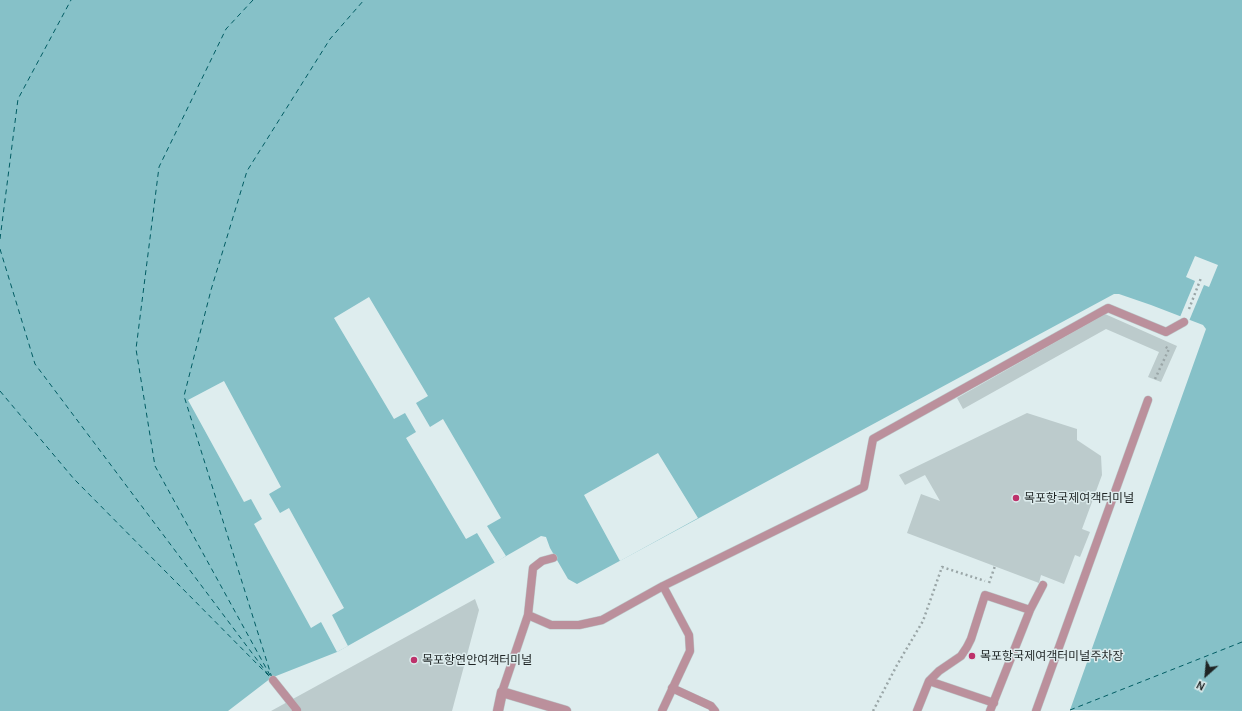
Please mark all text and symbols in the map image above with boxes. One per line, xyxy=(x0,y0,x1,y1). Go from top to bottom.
place label: 목포항국제여객터미널 xyxy=(1024,491,1134,505)
marker: 목포항국제여객터미널 xyxy=(1011,493,1021,503)
place label: 목포항국제여객터미널주차장 xyxy=(980,649,1124,663)
marker: 목포항국제여객터미널주차장 xyxy=(967,651,977,661)
place label: 목포항연안여객터미널 xyxy=(422,653,532,667)
marker: 목포항연안여객터미널 xyxy=(409,655,419,665)
north arrow xyxy=(1186,655,1226,695)
text: N xyxy=(1194,678,1207,694)

